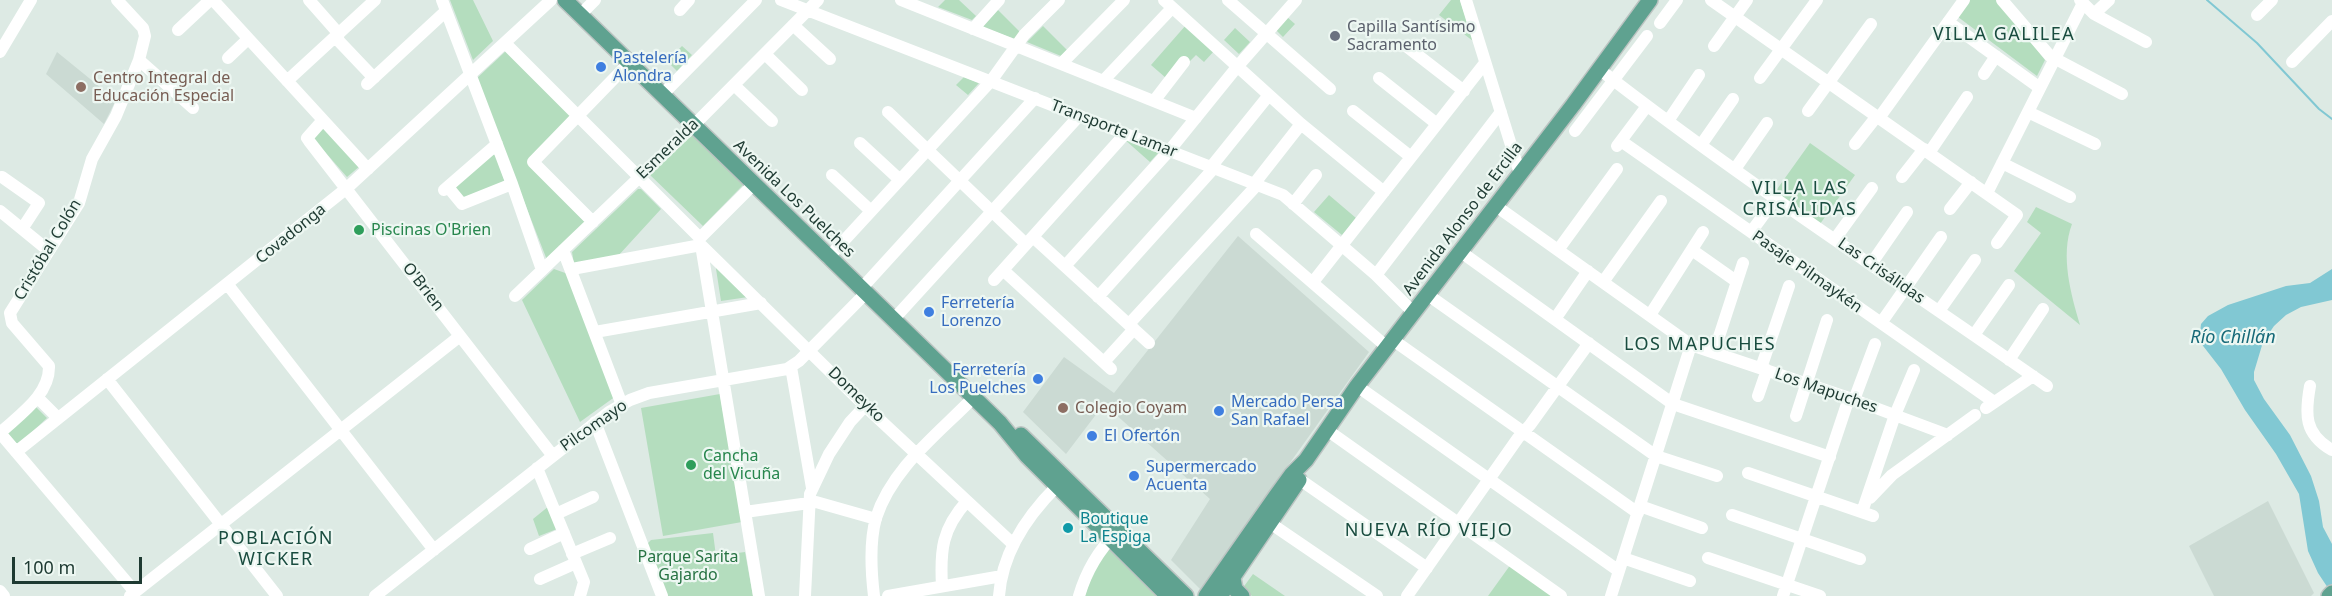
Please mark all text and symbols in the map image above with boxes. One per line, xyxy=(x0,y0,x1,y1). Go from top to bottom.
place label: Capilla Santísimo Sacramento xyxy=(1347,17,1475,55)
district label: VILLA GALILEA xyxy=(1933,24,2075,46)
marker: Capilla Santísimo Sacramento xyxy=(1328,29,1342,43)
place label: Pastelería Alondra xyxy=(613,48,687,86)
marker: Pastelería Alondra xyxy=(594,60,608,74)
place label: Centro Integral de Educación Especial xyxy=(93,68,234,106)
marker: Centro Integral de Educación Especial xyxy=(74,80,88,94)
street label: Transporte Lamar xyxy=(1048,96,1180,162)
street label: Esmeralda xyxy=(633,115,703,183)
street label: Avenida Los Puelches xyxy=(729,136,859,262)
street label: Avenida Alonso de Ercilla xyxy=(1399,139,1527,299)
district label: VILLA LAS CRISÁLIDAS xyxy=(1743,178,1857,220)
street label: Cristóbal Colón xyxy=(10,196,86,304)
street label: Covadonga xyxy=(252,200,330,268)
place label: Piscinas O'Brien xyxy=(371,220,491,240)
marker: Piscinas O'Brien xyxy=(352,223,366,237)
street label: Pasaje Pilmaykén xyxy=(1748,227,1866,317)
street label: Las Crisálidas xyxy=(1834,234,1928,308)
street label: O'Brien xyxy=(398,259,448,315)
place label: Ferretería Lorenzo xyxy=(941,293,1015,331)
marker: Ferretería Lorenzo xyxy=(922,305,936,319)
water label: Río Chillán xyxy=(2190,327,2276,349)
district label: LOS MAPUCHES xyxy=(1624,334,1776,356)
place label: Ferretería Los Puelches xyxy=(929,360,1026,398)
street label: Domeyko xyxy=(824,363,888,427)
street label: Los Mapuches xyxy=(1772,364,1880,418)
marker: Ferretería Los Puelches xyxy=(1031,372,1045,386)
place label: Mercado Persa San Rafael xyxy=(1231,392,1343,430)
street label: Pilcomayo xyxy=(557,396,631,456)
place label: Colegio Coyam xyxy=(1075,398,1187,418)
marker: Colegio Coyam xyxy=(1056,401,1070,415)
marker: Mercado Persa San Rafael xyxy=(1212,404,1226,418)
place label: El Ofertón xyxy=(1104,426,1180,446)
marker: El Ofertón xyxy=(1085,429,1099,443)
place label: Cancha del Vicuña xyxy=(703,446,780,484)
place label: Supermercado Acuenta xyxy=(1146,457,1257,495)
marker: Cancha del Vicuña xyxy=(684,458,698,472)
marker: Supermercado Acuenta xyxy=(1127,469,1141,483)
place label: Boutique La Espiga xyxy=(1080,509,1151,547)
district label: NUEVA RÍO VIEJO xyxy=(1345,520,1513,542)
marker: Boutique La Espiga xyxy=(1061,521,1075,535)
district label: POBLACIÓN WICKER xyxy=(218,528,334,570)
scale bar xyxy=(15,545,146,583)
park label: Parque Sarita Gajardo xyxy=(637,547,739,585)
text: 100 m xyxy=(23,555,75,579)

